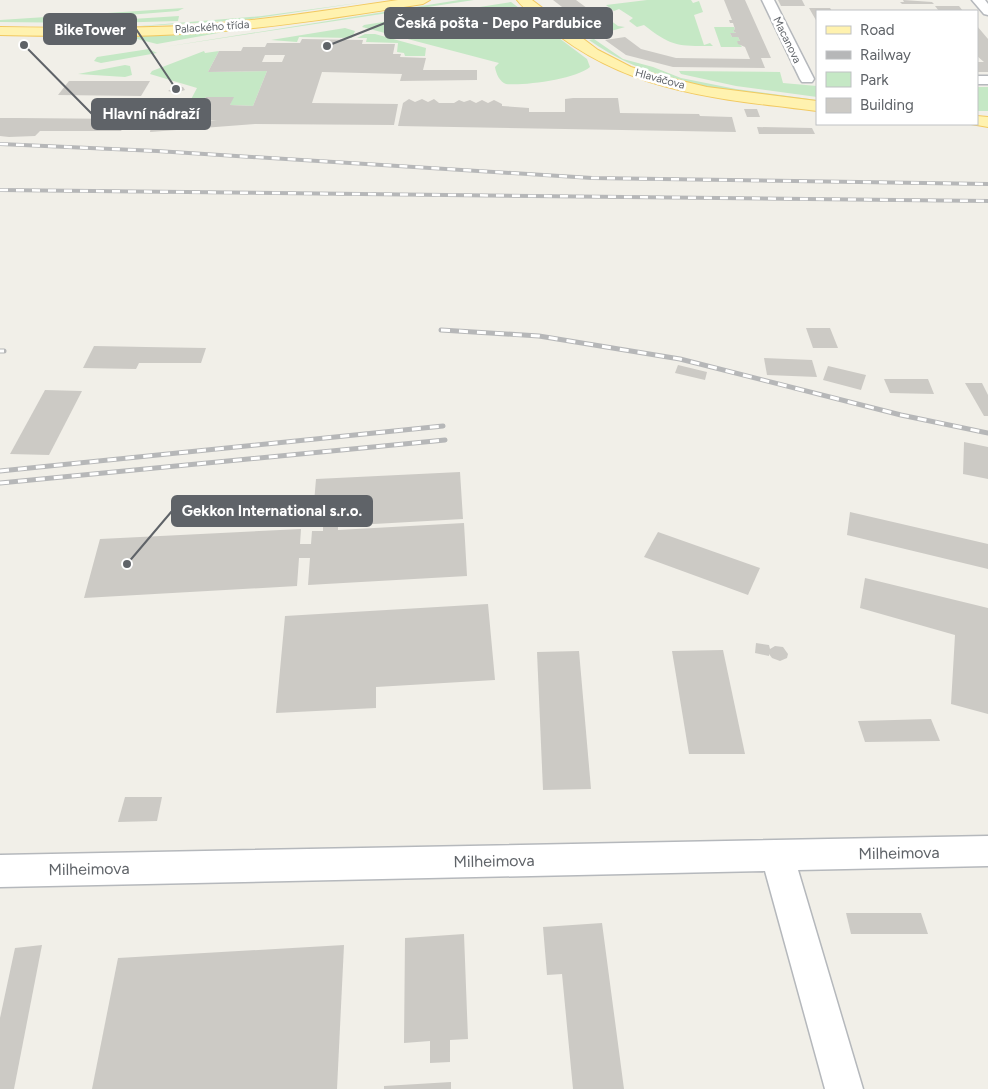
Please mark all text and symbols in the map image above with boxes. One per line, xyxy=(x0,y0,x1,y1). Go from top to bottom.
callout: Česká pošta - Depo Pardubice xyxy=(385,8,612,38)
legend xyxy=(816,10,978,125)
callout: BikeTower xyxy=(44,14,136,44)
text: Česká pošta - Depo Pardubice xyxy=(395,14,602,32)
street label: Macanova xyxy=(770,15,804,65)
street label: Palackého třída xyxy=(174,18,250,36)
text: BikeTower xyxy=(54,21,126,39)
text: Road xyxy=(860,21,895,39)
text: Railway xyxy=(860,46,911,64)
street label: Hlaváčova xyxy=(634,66,686,92)
text: Park xyxy=(860,71,889,89)
text: Building xyxy=(860,96,914,114)
callout: Hlavní nádraží xyxy=(92,99,210,129)
text: Hlavní nádraží xyxy=(102,105,201,123)
callout: Gekkon International s.r.o. xyxy=(172,496,372,526)
text: Gekkon International s.r.o. xyxy=(182,502,362,520)
street label: Milheimova xyxy=(858,843,940,863)
street label: Milheimova xyxy=(453,851,535,871)
street label: Milheimova xyxy=(48,859,130,879)

